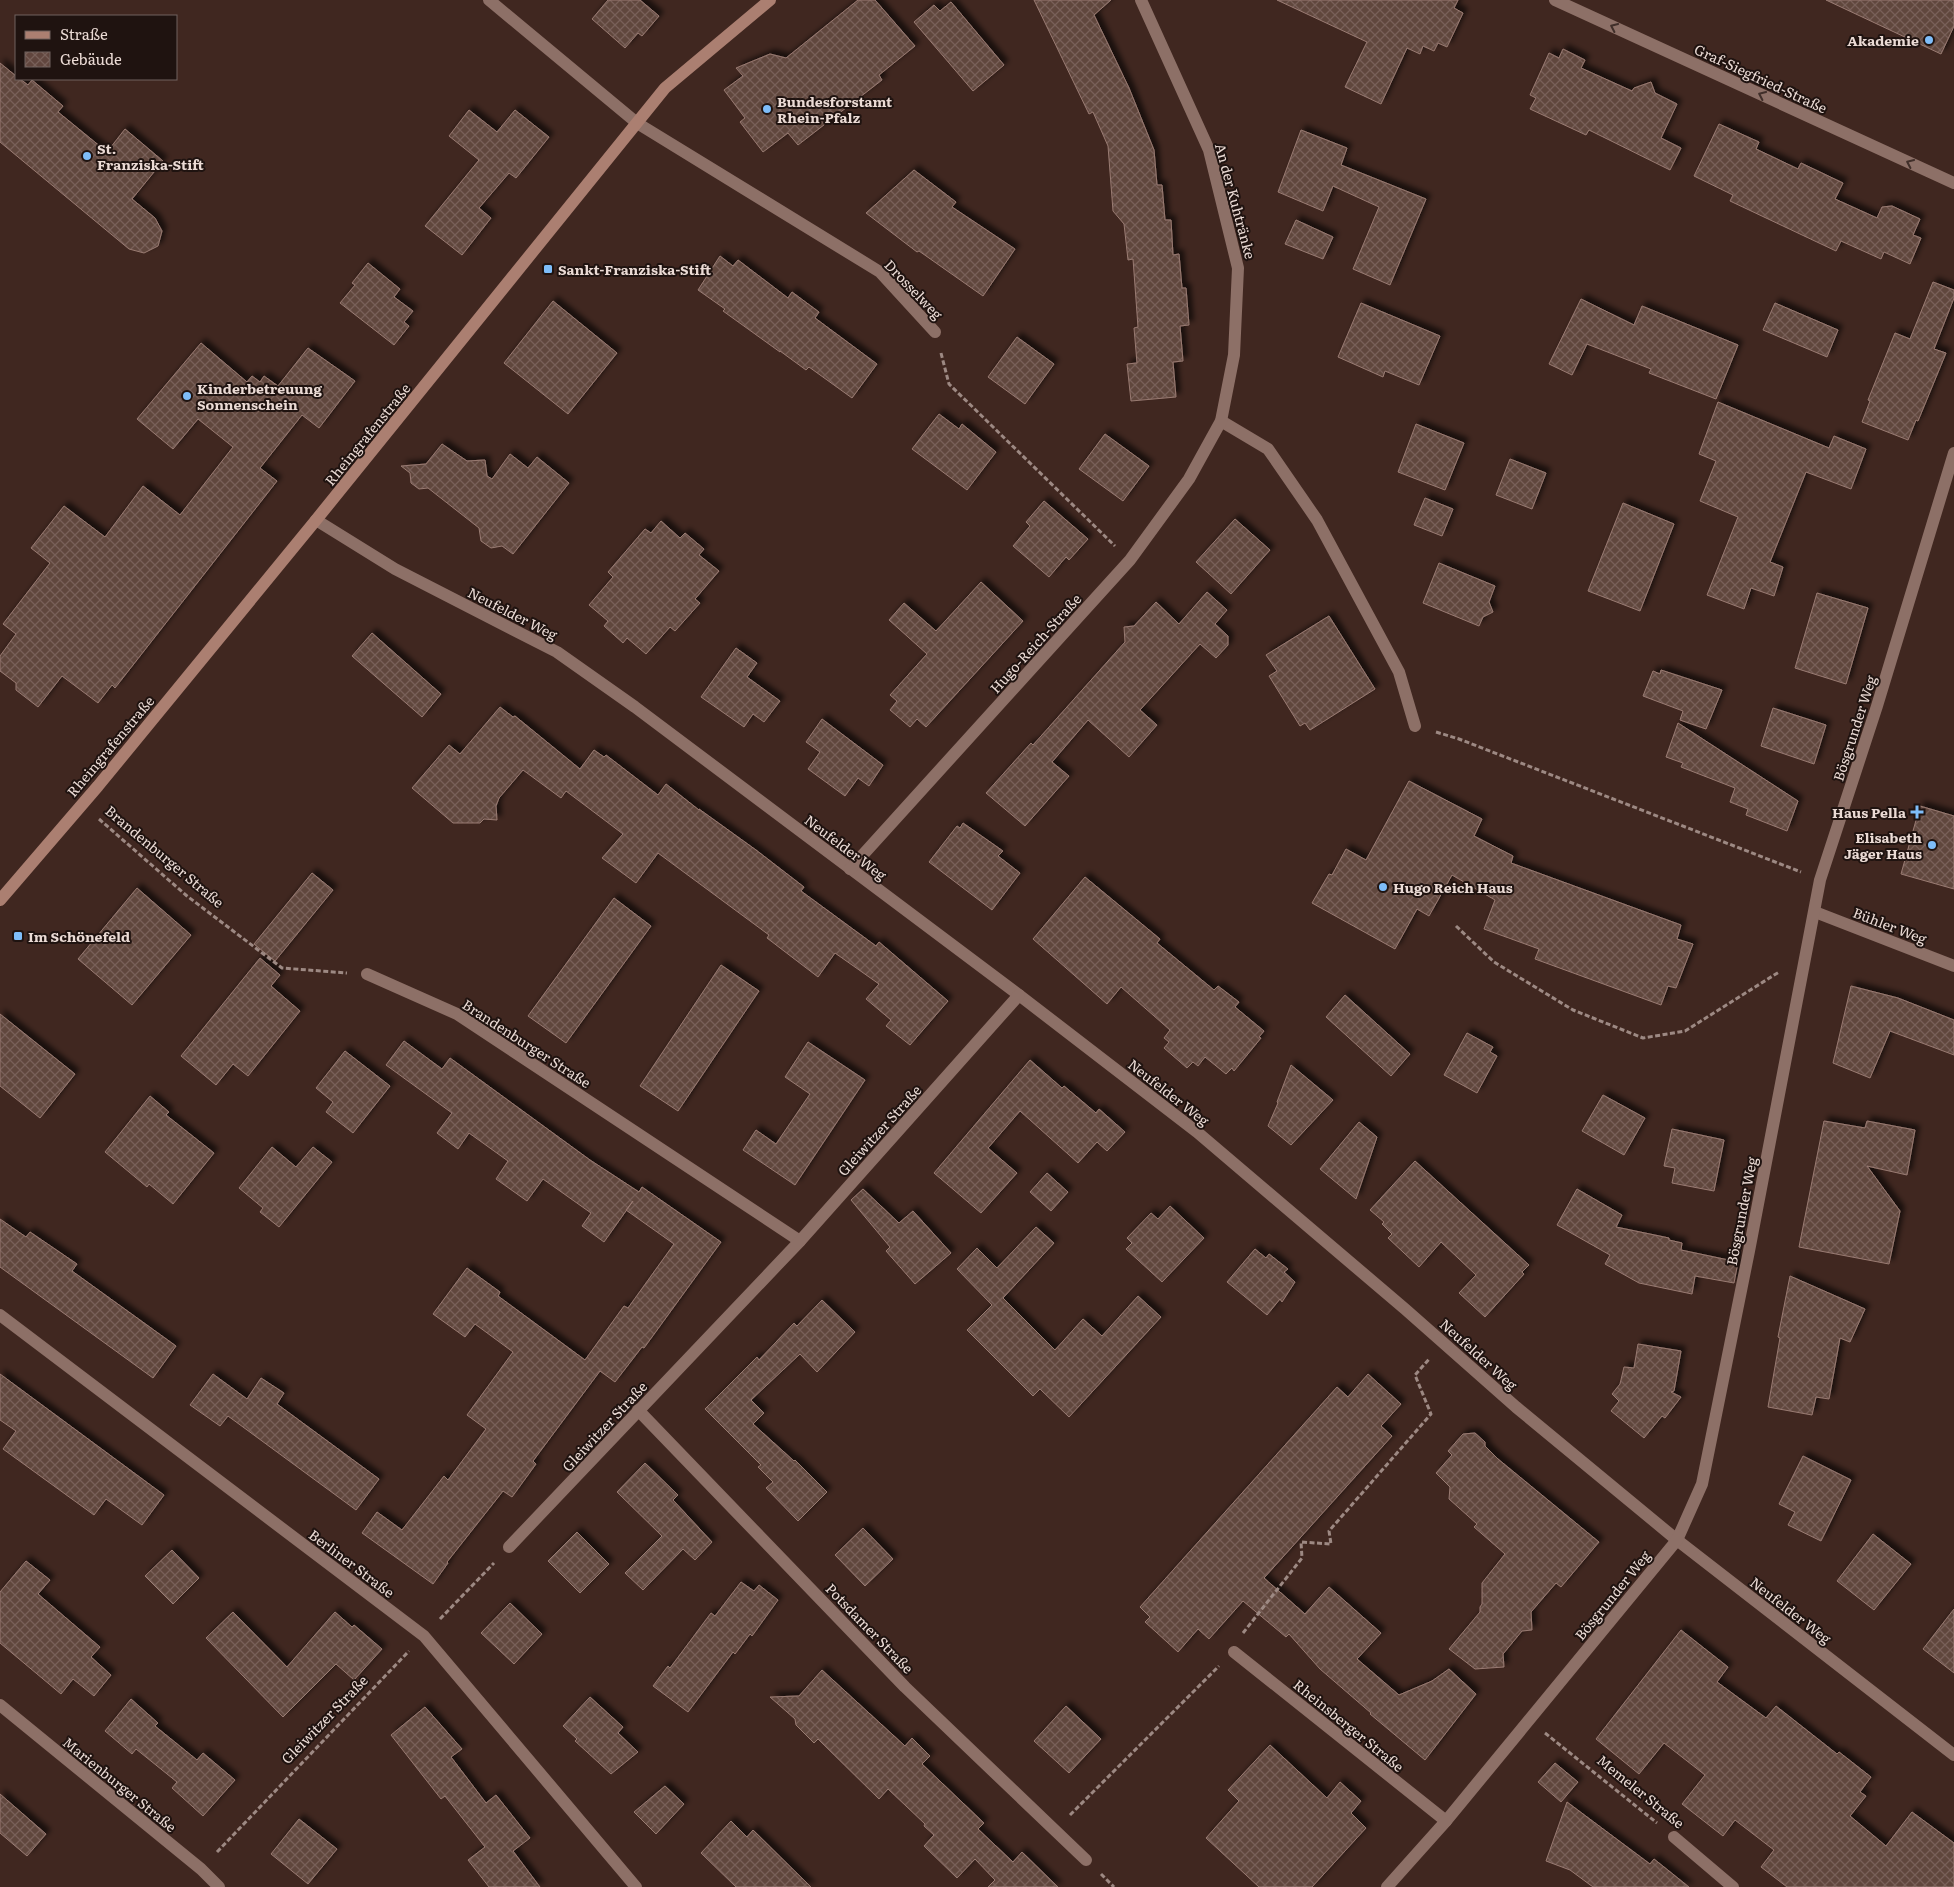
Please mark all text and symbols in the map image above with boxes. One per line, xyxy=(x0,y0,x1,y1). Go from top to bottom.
legend xyxy=(15,15,178,80)
text: Straße xyxy=(60,22,108,45)
one-way arrow xyxy=(1610,23,1619,34)
place label: Akademie xyxy=(1847,30,1919,50)
marker: Akademie xyxy=(1923,34,1935,46)
street label: Graf-Siegfried-Straße xyxy=(1691,38,1831,118)
text: Gebäude xyxy=(60,47,122,70)
place label: Bundesforstamt Rhein-Pfalz xyxy=(777,91,893,127)
one-way arrow xyxy=(1758,91,1767,102)
marker: Bundesforstamt Rhein-Pfalz xyxy=(761,103,773,115)
place label: St. Franziska-Stift xyxy=(97,138,204,174)
street label: An der Kuhtränke xyxy=(1211,141,1261,261)
marker: St. Franziska-Stift xyxy=(81,150,93,162)
one-way arrow xyxy=(1906,159,1915,169)
street label: Drosselweg xyxy=(880,255,948,324)
place label: Sankt-Franziska-Stift xyxy=(558,259,712,279)
marker: Sankt-Franziska-Stift xyxy=(542,263,554,275)
place label: Kinderbetreuung Sonnenschein xyxy=(197,378,323,414)
street label: Rheingrafenstraße xyxy=(319,379,415,489)
marker: Kinderbetreuung Sonnenschein xyxy=(181,390,193,402)
street label: Neufelder Weg xyxy=(465,582,561,644)
street label: Hugo-Reich-Straße xyxy=(985,589,1085,697)
street label: Bösgrunder Weg xyxy=(1827,672,1881,783)
street label: Rheingrafenstraße xyxy=(62,691,158,801)
street label: Brandenburger Straße xyxy=(101,800,229,912)
place label: Haus Pella xyxy=(1832,802,1907,822)
marker: Haus Pella xyxy=(1910,805,1924,819)
street label: Neufelder Weg xyxy=(801,810,891,885)
place label: Elisabeth Jäger Haus xyxy=(1844,827,1922,863)
marker: Elisabeth Jäger Haus xyxy=(1926,839,1938,851)
place label: Hugo Reich Haus xyxy=(1393,877,1513,897)
marker: Hugo Reich Haus xyxy=(1377,881,1389,893)
street label: Bühler Weg xyxy=(1850,902,1930,948)
place label: Im Schönefeld xyxy=(28,926,130,946)
marker: Im Schönefeld xyxy=(12,930,24,942)
street label: Brandenburger Straße xyxy=(459,994,595,1092)
street label: Neufelder Weg xyxy=(1124,1054,1214,1130)
street label: Gleiwitzer Straße xyxy=(833,1080,925,1180)
street label: Bösgrunder Weg xyxy=(1721,1155,1761,1267)
street label: Neufelder Weg xyxy=(1436,1314,1522,1394)
street label: Gleiwitzer Straße xyxy=(557,1377,651,1475)
street label: Berliner Straße xyxy=(305,1524,399,1602)
street label: Bösgrunder Weg xyxy=(1570,1546,1655,1644)
street label: Neufelder Weg xyxy=(1746,1572,1836,1648)
street label: Potsdamer Straße xyxy=(822,1578,918,1678)
street label: Gleiwitzer Straße xyxy=(276,1670,372,1768)
street label: Rheinsberger Straße xyxy=(1289,1674,1409,1776)
street label: Marienburger Straße xyxy=(59,1732,181,1836)
street label: Memeler Straße xyxy=(1593,1750,1689,1832)

